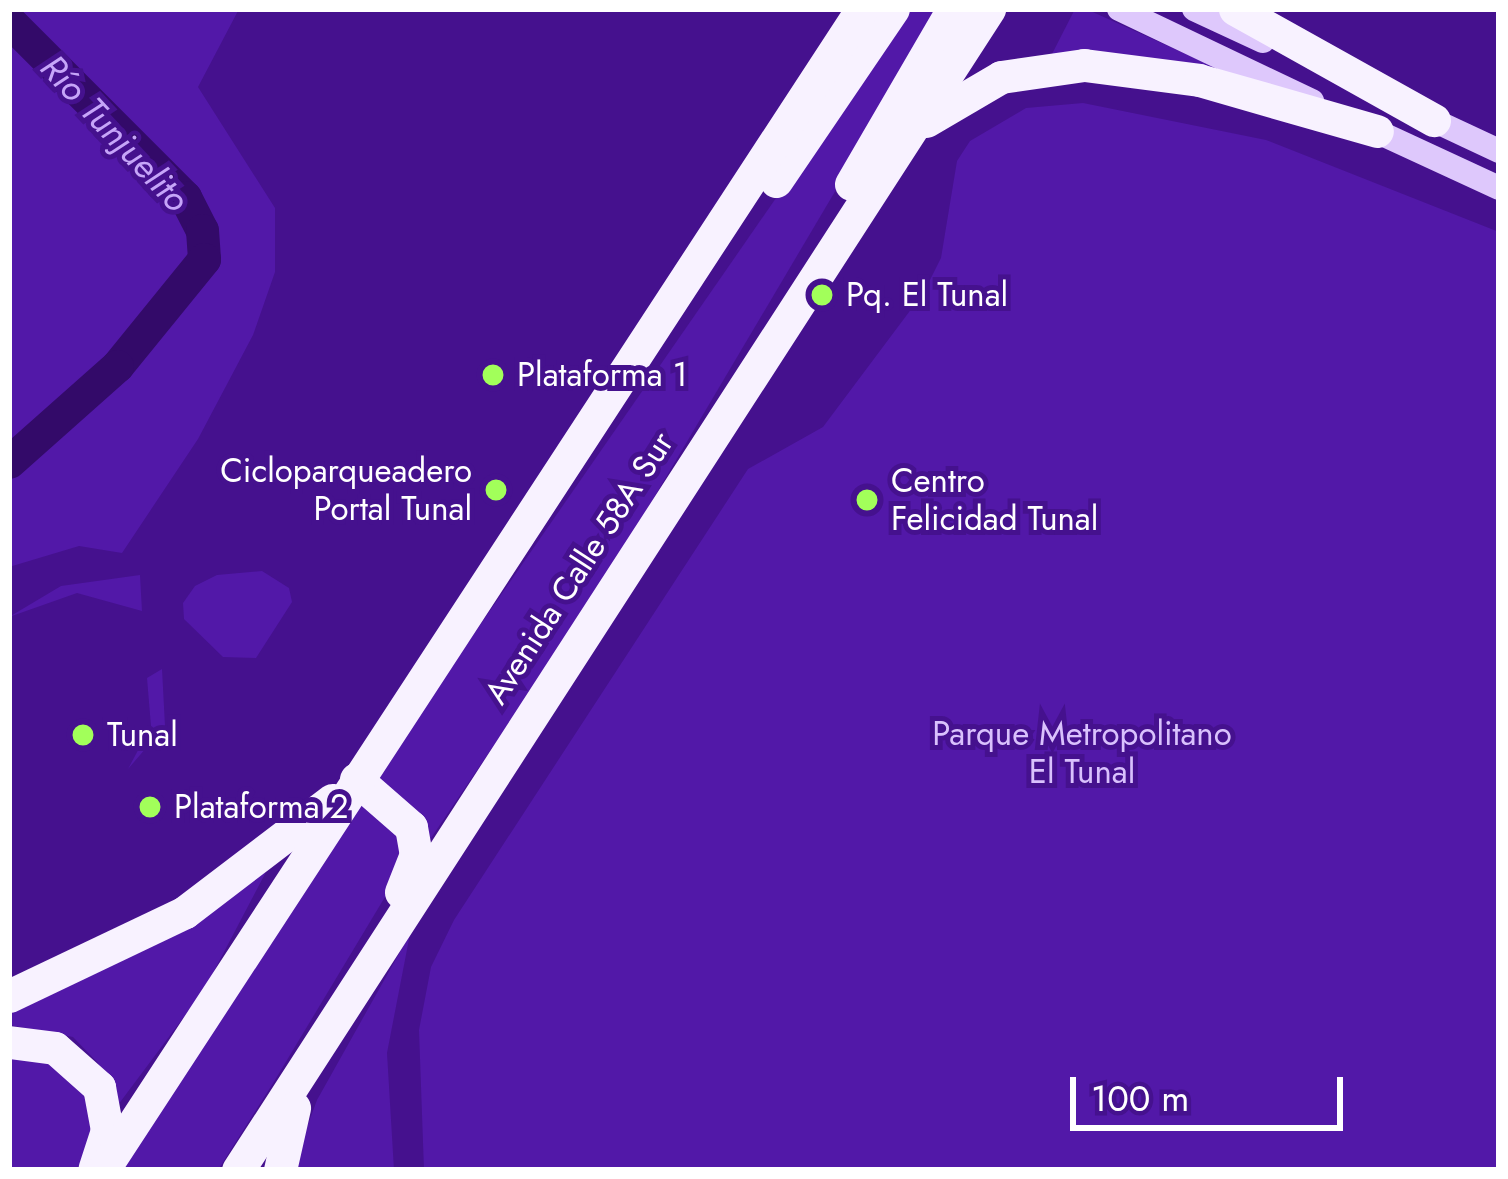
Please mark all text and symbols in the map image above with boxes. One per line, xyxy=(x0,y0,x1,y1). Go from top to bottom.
water label: Río Tunjuelito xyxy=(32,46,198,220)
place label: Pq. El Tunal xyxy=(846,275,1008,315)
marker: Pq. El Tunal xyxy=(809,282,835,308)
place label: Plataforma 1 xyxy=(517,355,687,395)
marker: Plataforma 1 xyxy=(480,362,506,388)
street label: Avenida Calle 58A Sur xyxy=(476,424,682,712)
place label: Cicloparqueadero Portal Tunal xyxy=(220,451,472,529)
place label: Centro Felicidad Tunal xyxy=(891,461,1098,539)
marker: Cicloparqueadero Portal Tunal xyxy=(483,477,509,503)
marker: Centro Felicidad Tunal xyxy=(854,487,880,513)
park label: Parque Metropolitano El Tunal xyxy=(932,714,1232,792)
place label: Tunal xyxy=(107,715,178,755)
marker: Tunal xyxy=(70,722,96,748)
place label: Plataforma 2 xyxy=(174,787,348,827)
marker: Plataforma 2 xyxy=(137,794,163,820)
scale bar xyxy=(1076,1053,1349,1127)
text: 100 m xyxy=(1091,1072,1189,1124)

